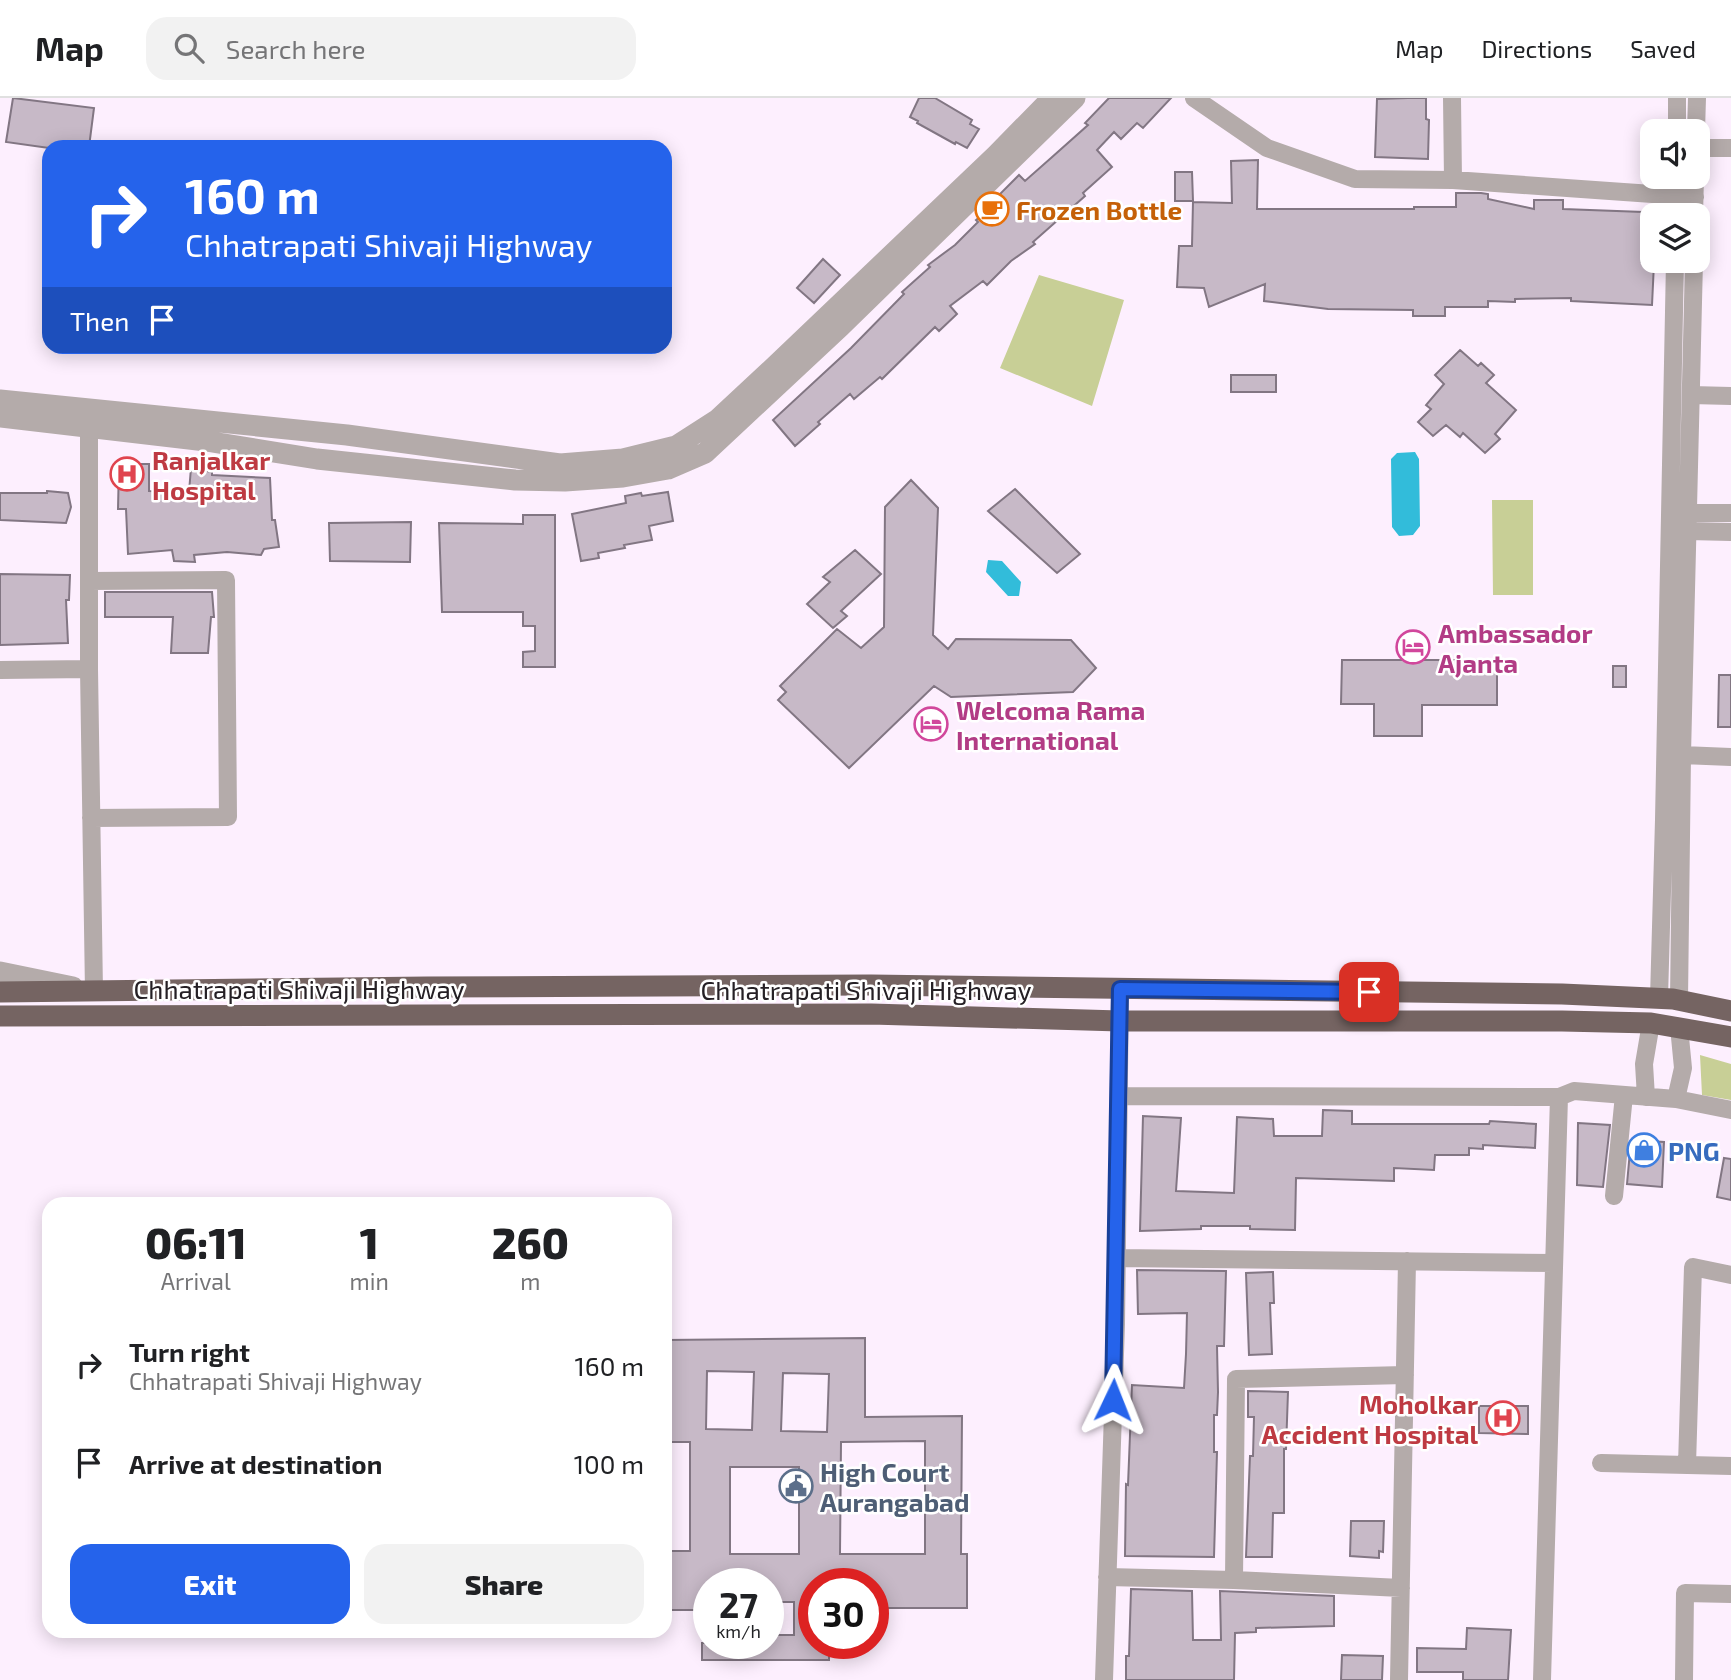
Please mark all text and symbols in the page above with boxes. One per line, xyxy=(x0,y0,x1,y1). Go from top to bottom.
search box xyxy=(146,17,636,80)
text: Map xyxy=(35,28,104,68)
icon: search xyxy=(170,29,208,67)
text: Search here xyxy=(226,33,365,64)
text: Map xyxy=(1395,34,1443,63)
text: Directions xyxy=(1481,34,1592,63)
text: Saved xyxy=(1630,34,1696,63)
map controls xyxy=(1640,119,1710,273)
button: sound xyxy=(1640,119,1710,189)
text: 160 m xyxy=(185,165,320,224)
icon: right xyxy=(70,168,161,259)
cafe icon: Frozen Bottle xyxy=(973,190,1011,228)
place label: Frozen Bottle xyxy=(1016,194,1182,225)
button: layers xyxy=(1640,203,1710,273)
text: Chhatrapati Shivaji Highway xyxy=(185,225,592,263)
icon: arrive xyxy=(143,301,181,339)
text: Then xyxy=(70,305,129,336)
place label: Ranjalkar Hospital xyxy=(152,444,270,505)
hospital icon: Ranjalkar Hospital xyxy=(108,455,146,493)
place label: Ambassador Ajanta xyxy=(1438,617,1593,678)
hotel icon: Ambassador Ajanta xyxy=(1394,628,1432,666)
place label: Welcoma Rama International xyxy=(956,694,1145,755)
hotel icon: Welcoma Rama International xyxy=(912,705,950,743)
pin xyxy=(1339,962,1399,1022)
street label: Chhatrapati Shivaji Highway xyxy=(133,973,465,1004)
icon: arrive xyxy=(1350,973,1388,1011)
street label: Chhatrapati Shivaji Highway xyxy=(700,974,1032,1005)
shop icon: PNG xyxy=(1625,1131,1663,1169)
place label: PNG xyxy=(1668,1135,1720,1166)
text: 06:11 xyxy=(145,1217,247,1267)
text: 1 xyxy=(360,1217,379,1267)
text: 260 xyxy=(492,1217,569,1267)
text: Arrival xyxy=(161,1267,231,1295)
text: min xyxy=(350,1267,389,1295)
text: m xyxy=(520,1267,540,1295)
text: Turn right xyxy=(129,1336,250,1367)
icon: right xyxy=(70,1346,108,1384)
text: 160 m xyxy=(575,1350,644,1381)
position arrow xyxy=(1076,1363,1150,1437)
text: Chhatrapati Shivaji Highway xyxy=(129,1367,422,1395)
place label: Moholkar Accident Hospital xyxy=(1262,1388,1478,1449)
hospital icon: Moholkar Accident Hospital xyxy=(1484,1399,1522,1437)
icon: arrive xyxy=(70,1444,108,1482)
text: Arrive at destination xyxy=(129,1448,382,1479)
text: 100 m xyxy=(574,1448,644,1479)
place label: High Court Aurangabad xyxy=(820,1456,969,1517)
public building icon: High Court Aurangabad xyxy=(777,1467,815,1505)
button: Exit xyxy=(70,1544,350,1624)
button: Share xyxy=(364,1544,644,1624)
speed limit sign: 30 xyxy=(798,1568,889,1659)
text: 27 xyxy=(719,1583,758,1625)
text: km/h xyxy=(716,1620,761,1642)

